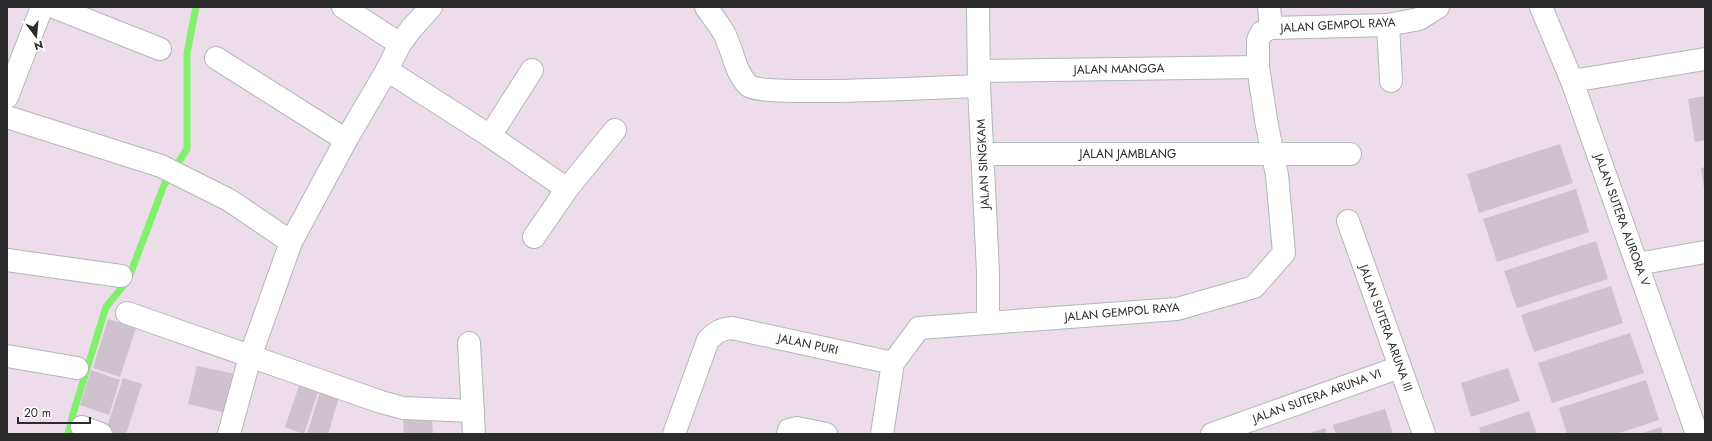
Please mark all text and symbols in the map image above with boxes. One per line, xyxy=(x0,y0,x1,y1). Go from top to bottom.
street label: JALAN GEMPOL RAYA xyxy=(1278,13,1396,37)
north arrow xyxy=(16,16,56,56)
text: N xyxy=(32,37,45,55)
street label: JALAN MANGGA xyxy=(1072,59,1164,79)
street label: JALAN SINGKAM xyxy=(972,118,994,211)
street label: JALAN JAMBLANG xyxy=(1078,145,1176,163)
street label: JALAN SUTERA AURORA V xyxy=(1589,149,1654,289)
street label: JALAN SUTERA ARUNA III xyxy=(1354,260,1417,394)
street label: JALAN GEMPOL RAYA xyxy=(1062,298,1180,326)
street label: JALAN PURI xyxy=(774,328,840,359)
street label: JALAN SUTERA ARUNA VI xyxy=(1248,364,1384,428)
scale bar xyxy=(18,399,90,425)
text: 20 m xyxy=(24,404,51,422)

